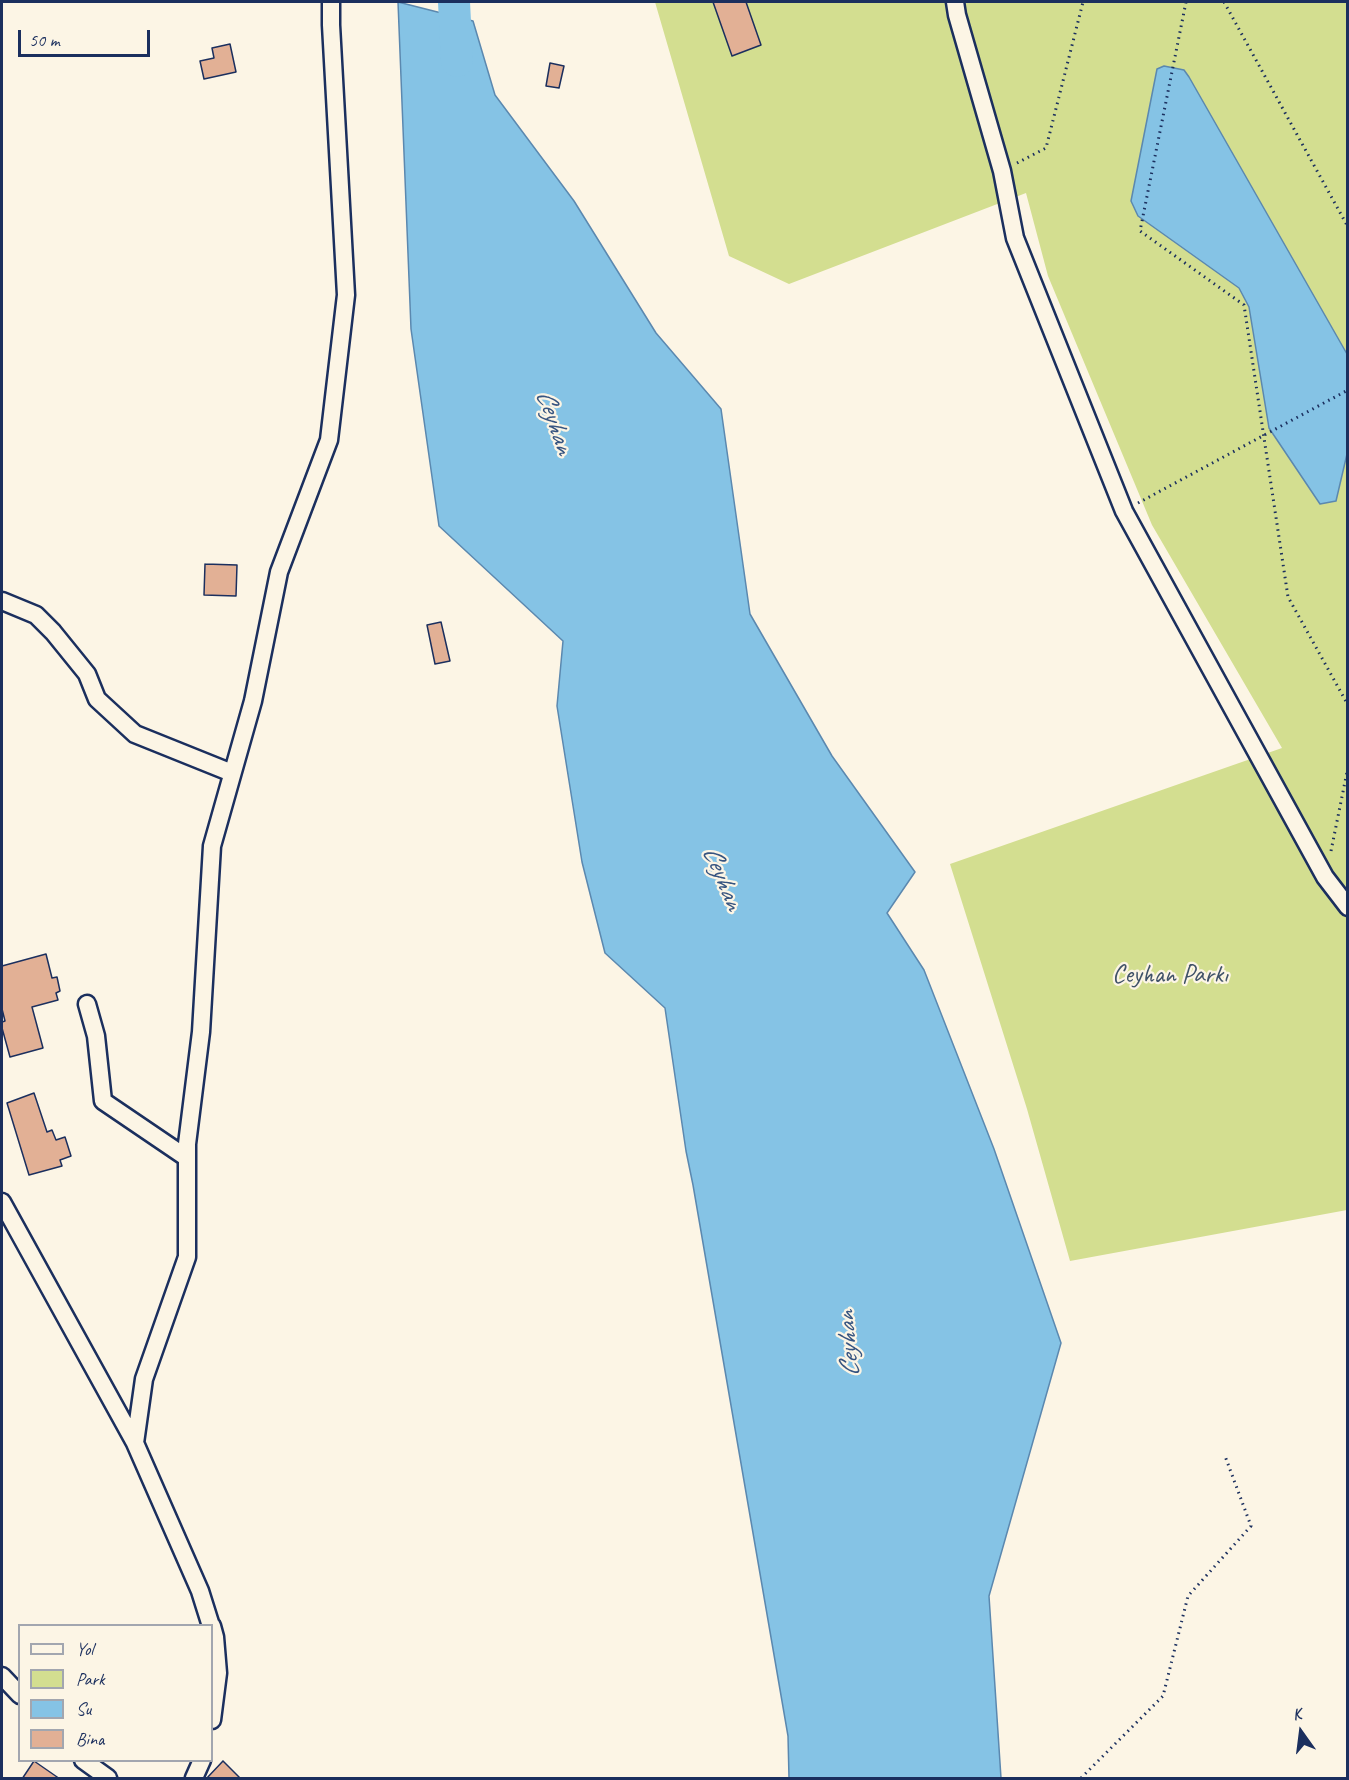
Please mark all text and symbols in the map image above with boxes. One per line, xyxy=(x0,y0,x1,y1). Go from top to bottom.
scale bar xyxy=(21,18,153,56)
text: 50 m xyxy=(29,29,60,51)
water label: Ceyhan xyxy=(528,386,580,458)
water label: Ceyhan xyxy=(695,841,749,915)
park label: Ceyhan Parkı xyxy=(1112,959,1228,991)
water label: Ceyhan xyxy=(831,1310,867,1378)
legend xyxy=(18,1624,213,1762)
text: Yol xyxy=(76,1638,93,1660)
text: Park xyxy=(76,1668,105,1690)
text: Su xyxy=(76,1698,91,1720)
north arrow xyxy=(1271,1702,1331,1762)
text: K xyxy=(1290,1704,1303,1725)
text: Bina xyxy=(76,1728,104,1750)

